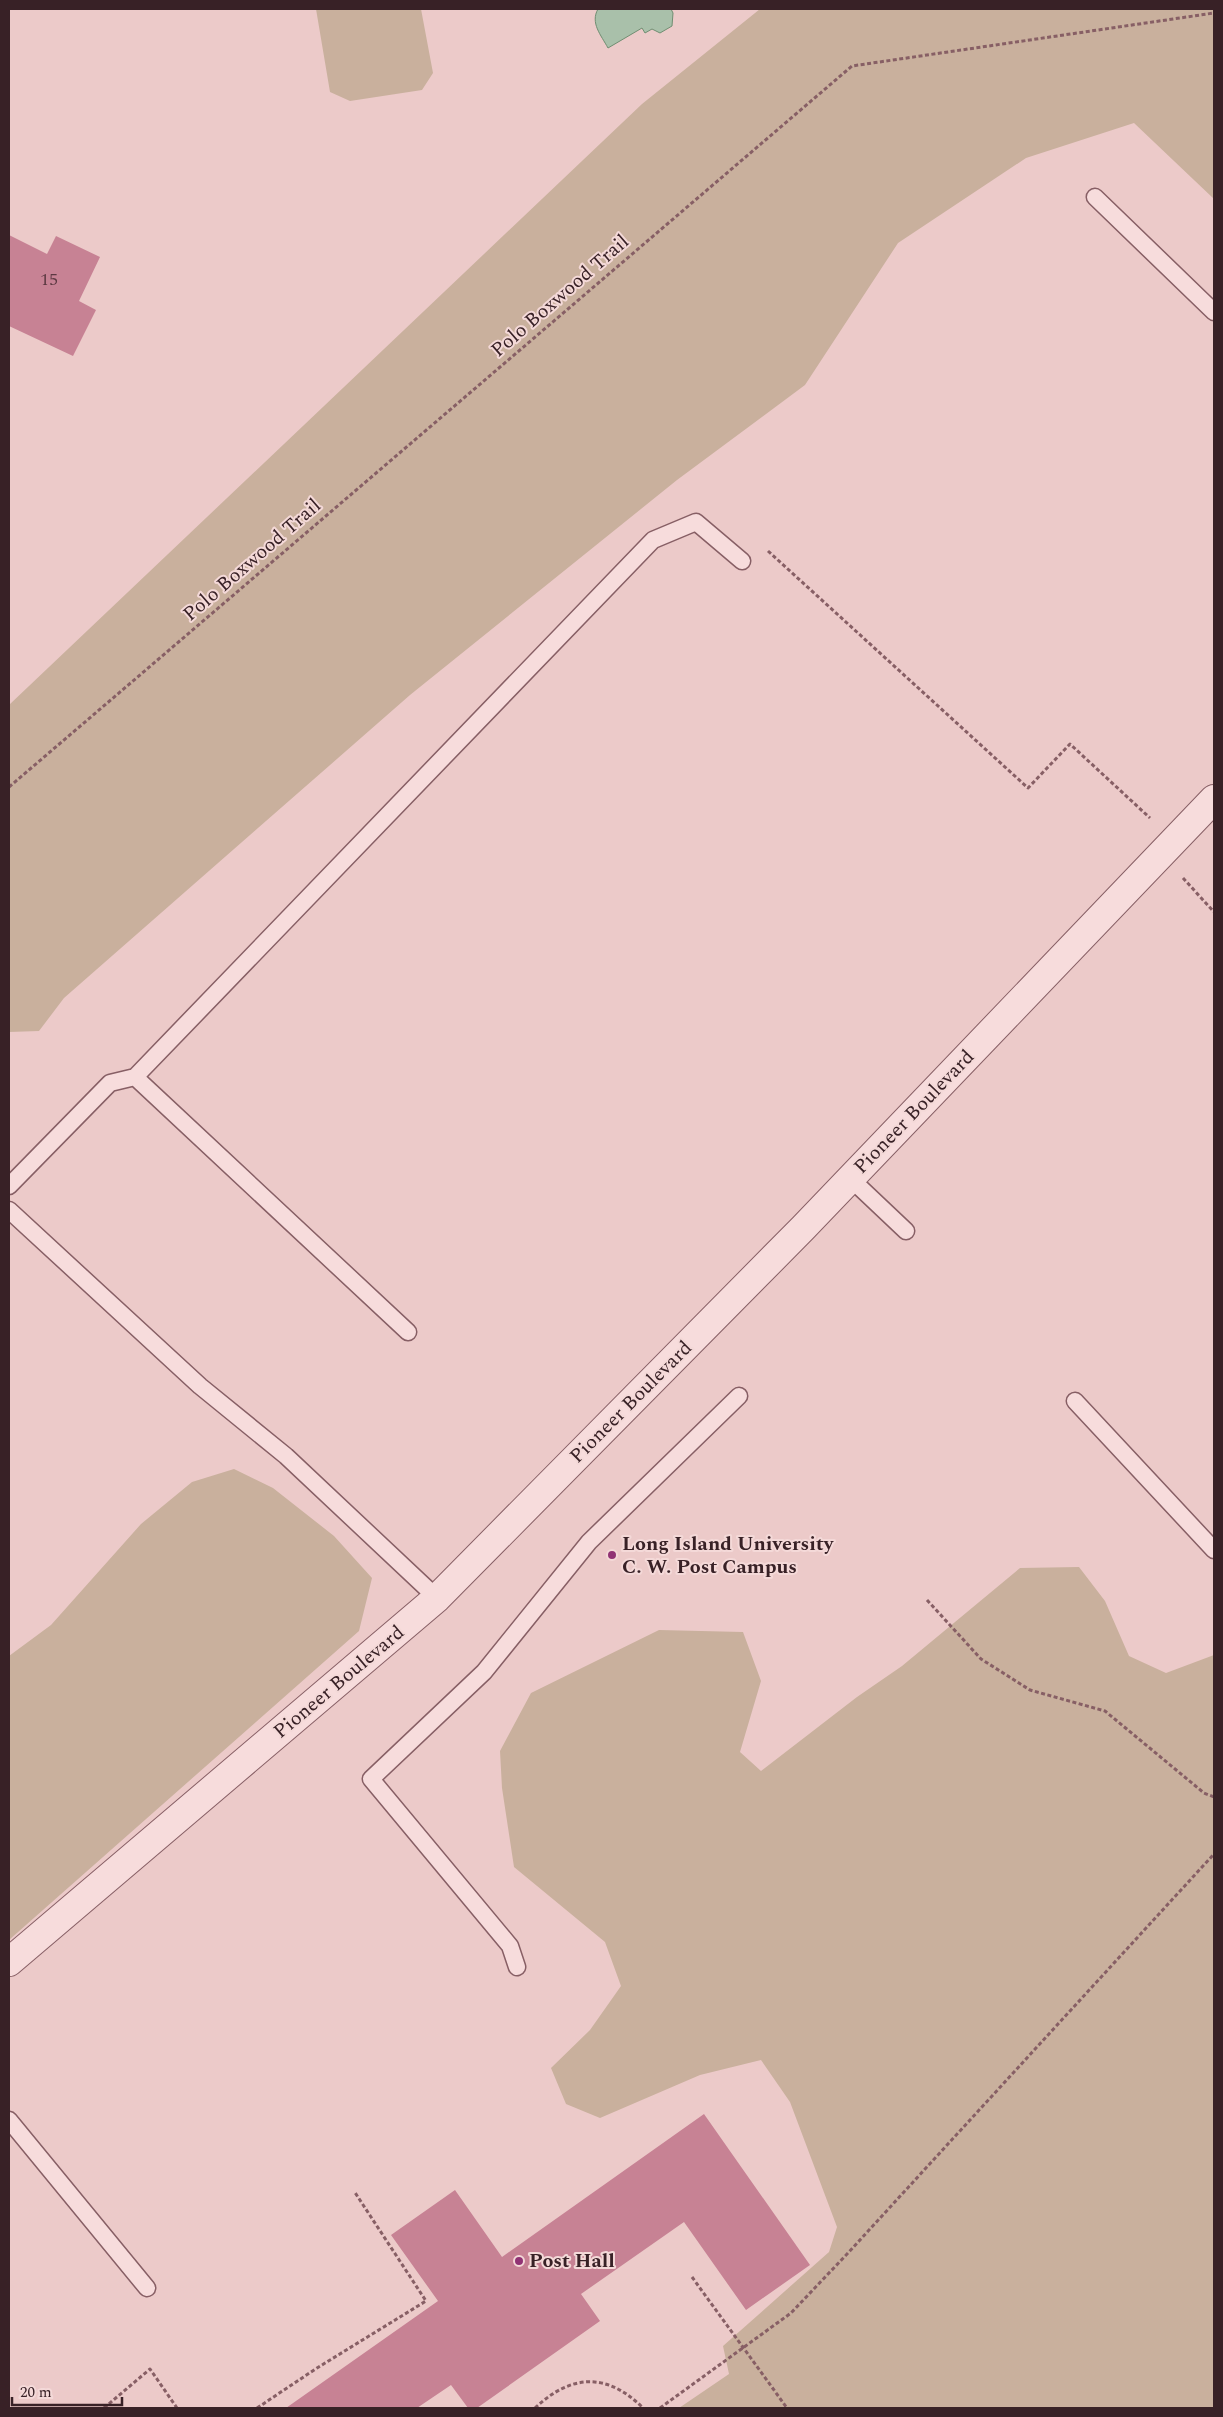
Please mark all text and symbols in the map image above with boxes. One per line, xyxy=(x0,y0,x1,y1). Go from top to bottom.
street label: Polo Boxwood Trail xyxy=(484,227,636,365)
house number: 15 xyxy=(40,266,58,293)
street label: Polo Boxwood Trail xyxy=(176,491,328,629)
street label: Pioneer Boulevard xyxy=(847,1043,981,1181)
street label: Pioneer Boulevard xyxy=(563,1334,699,1470)
place label: Long Island University C. W. Post Campus xyxy=(622,1529,835,1582)
marker: Long Island University C. W. Post Campus xyxy=(606,1549,618,1561)
street label: Pioneer Boulevard xyxy=(267,1618,411,1746)
place label: Post Hall xyxy=(529,2246,615,2276)
marker: Post Hall xyxy=(513,2255,525,2267)
scale bar xyxy=(12,2374,122,2406)
text: 20 m xyxy=(20,2381,52,2404)

